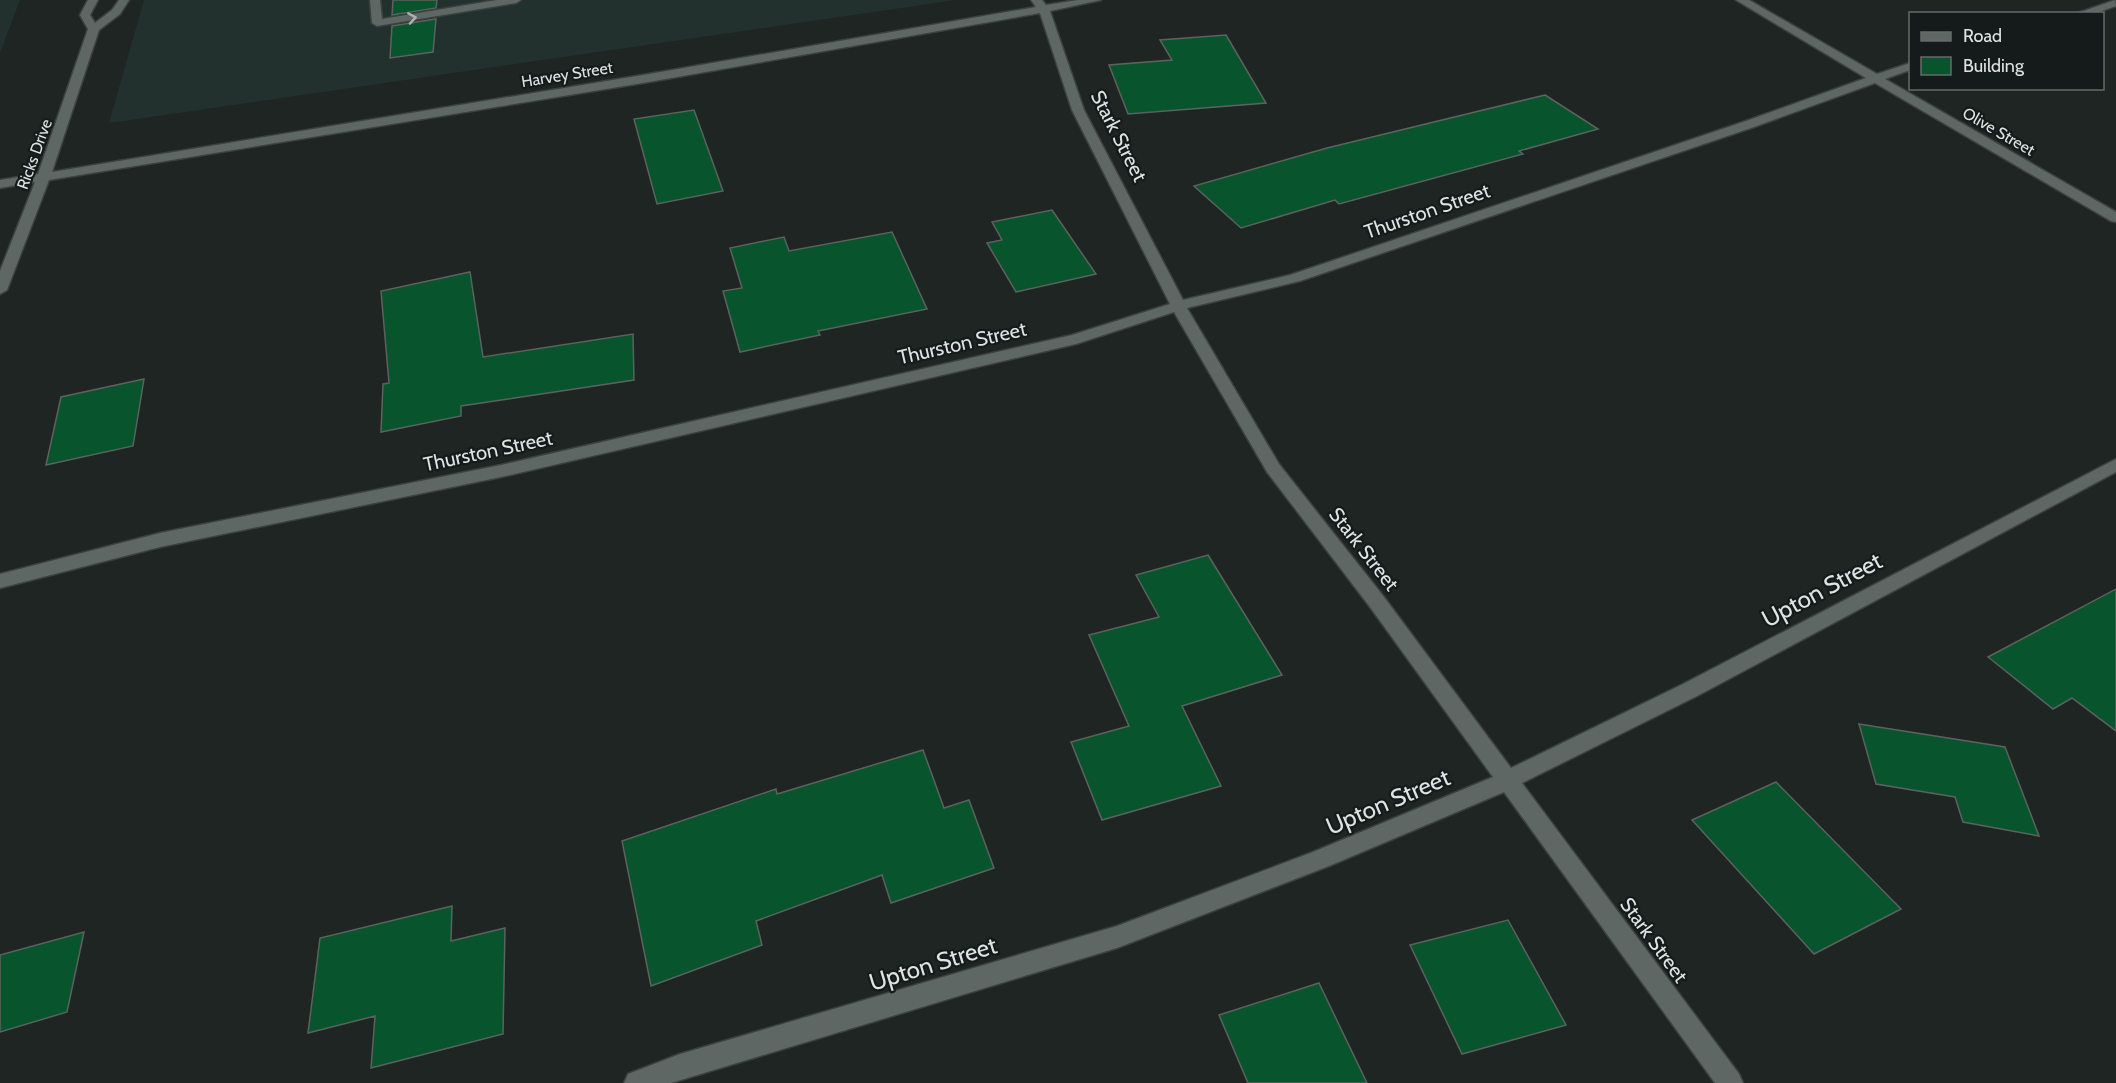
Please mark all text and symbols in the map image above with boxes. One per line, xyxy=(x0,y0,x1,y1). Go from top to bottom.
legend xyxy=(1909,12,2104,90)
one-way arrow xyxy=(407,13,416,25)
text: Road xyxy=(1963,25,2002,47)
text: Building xyxy=(1963,55,2025,77)
street label: Harvey Street xyxy=(520,58,615,91)
street label: Stark Street xyxy=(1086,86,1152,186)
street label: Olive Street xyxy=(1959,103,2039,160)
street label: Ricks Drive xyxy=(13,116,56,192)
street label: Thurston Street xyxy=(1361,178,1493,244)
street label: Thurston Street xyxy=(895,316,1029,369)
street label: Thurston Street xyxy=(421,426,555,476)
street label: Stark Street xyxy=(1324,503,1404,596)
street label: Upton Street xyxy=(1757,546,1887,633)
street label: Upton Street xyxy=(1321,762,1454,841)
street label: Stark Street xyxy=(1615,893,1693,987)
street label: Upton Street xyxy=(866,930,1000,997)

